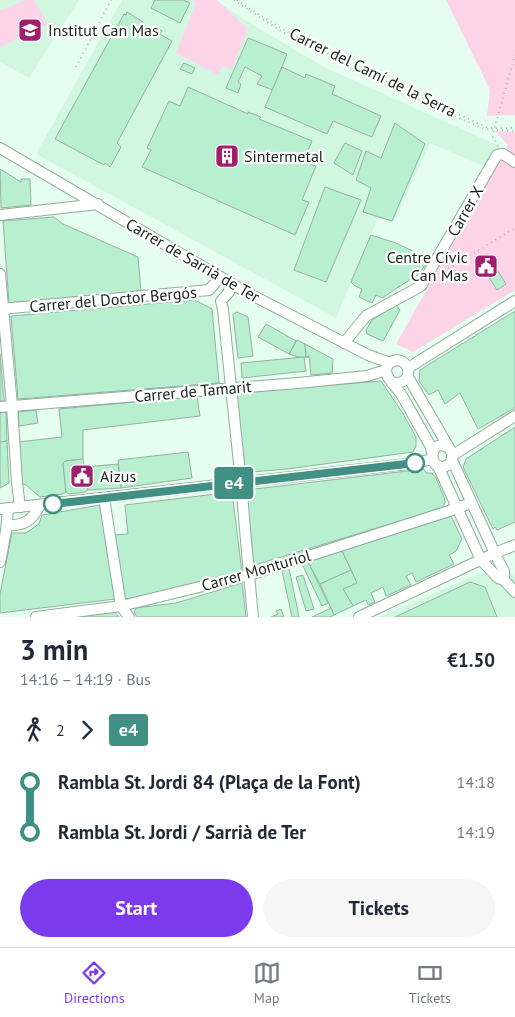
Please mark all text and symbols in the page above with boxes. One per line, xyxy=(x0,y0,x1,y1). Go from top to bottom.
school or university icon: Institut Can Mas xyxy=(17,17,43,43)
place label: Institut Can Mas xyxy=(48,20,159,40)
street label: Carrer del Camí de la Serra xyxy=(286,23,460,121)
building icon: Sintermetal xyxy=(214,143,240,169)
place label: Sintermetal xyxy=(244,146,324,166)
street label: Carrer X xyxy=(443,182,487,240)
street label: Carrer de Sarrià de Ter xyxy=(123,214,264,307)
place label: Centre Cívic Can Mas xyxy=(387,247,468,285)
public building icon: Centre Cívic Can Mas xyxy=(473,253,499,279)
street label: Carrer del Doctor Bergós xyxy=(29,282,198,316)
street label: Carrer de Tamarit xyxy=(134,376,253,406)
unlabelled marker xyxy=(405,453,425,473)
public building icon: Aizus xyxy=(69,463,95,489)
place label: Aizus xyxy=(100,466,136,486)
line badge: e4 xyxy=(212,467,256,499)
text: e4 xyxy=(224,471,244,494)
unlabelled marker xyxy=(43,494,63,514)
street label: Carrer Monturiol xyxy=(199,545,313,595)
text: 3 min xyxy=(20,631,88,668)
text: €1.50 xyxy=(447,648,495,672)
text: 14:16 – 14:19 · Bus xyxy=(20,669,151,689)
icon: walk xyxy=(20,716,48,744)
icon: forward xyxy=(73,716,101,744)
text: e4 xyxy=(119,718,138,741)
text: 2 xyxy=(56,720,65,740)
text: Rambla St. Jordi 84 (Plaça de la Font) xyxy=(58,770,361,794)
text: 14:18 xyxy=(457,772,495,792)
text: Rambla St. Jordi / Sarrià de Ter xyxy=(58,820,306,844)
text: 14:19 xyxy=(457,822,495,842)
button: Start xyxy=(20,879,253,937)
button: Tickets xyxy=(263,879,495,937)
tab: Directions xyxy=(64,959,125,1007)
tab: Map xyxy=(253,959,281,1007)
tab: Tickets xyxy=(409,959,451,1007)

